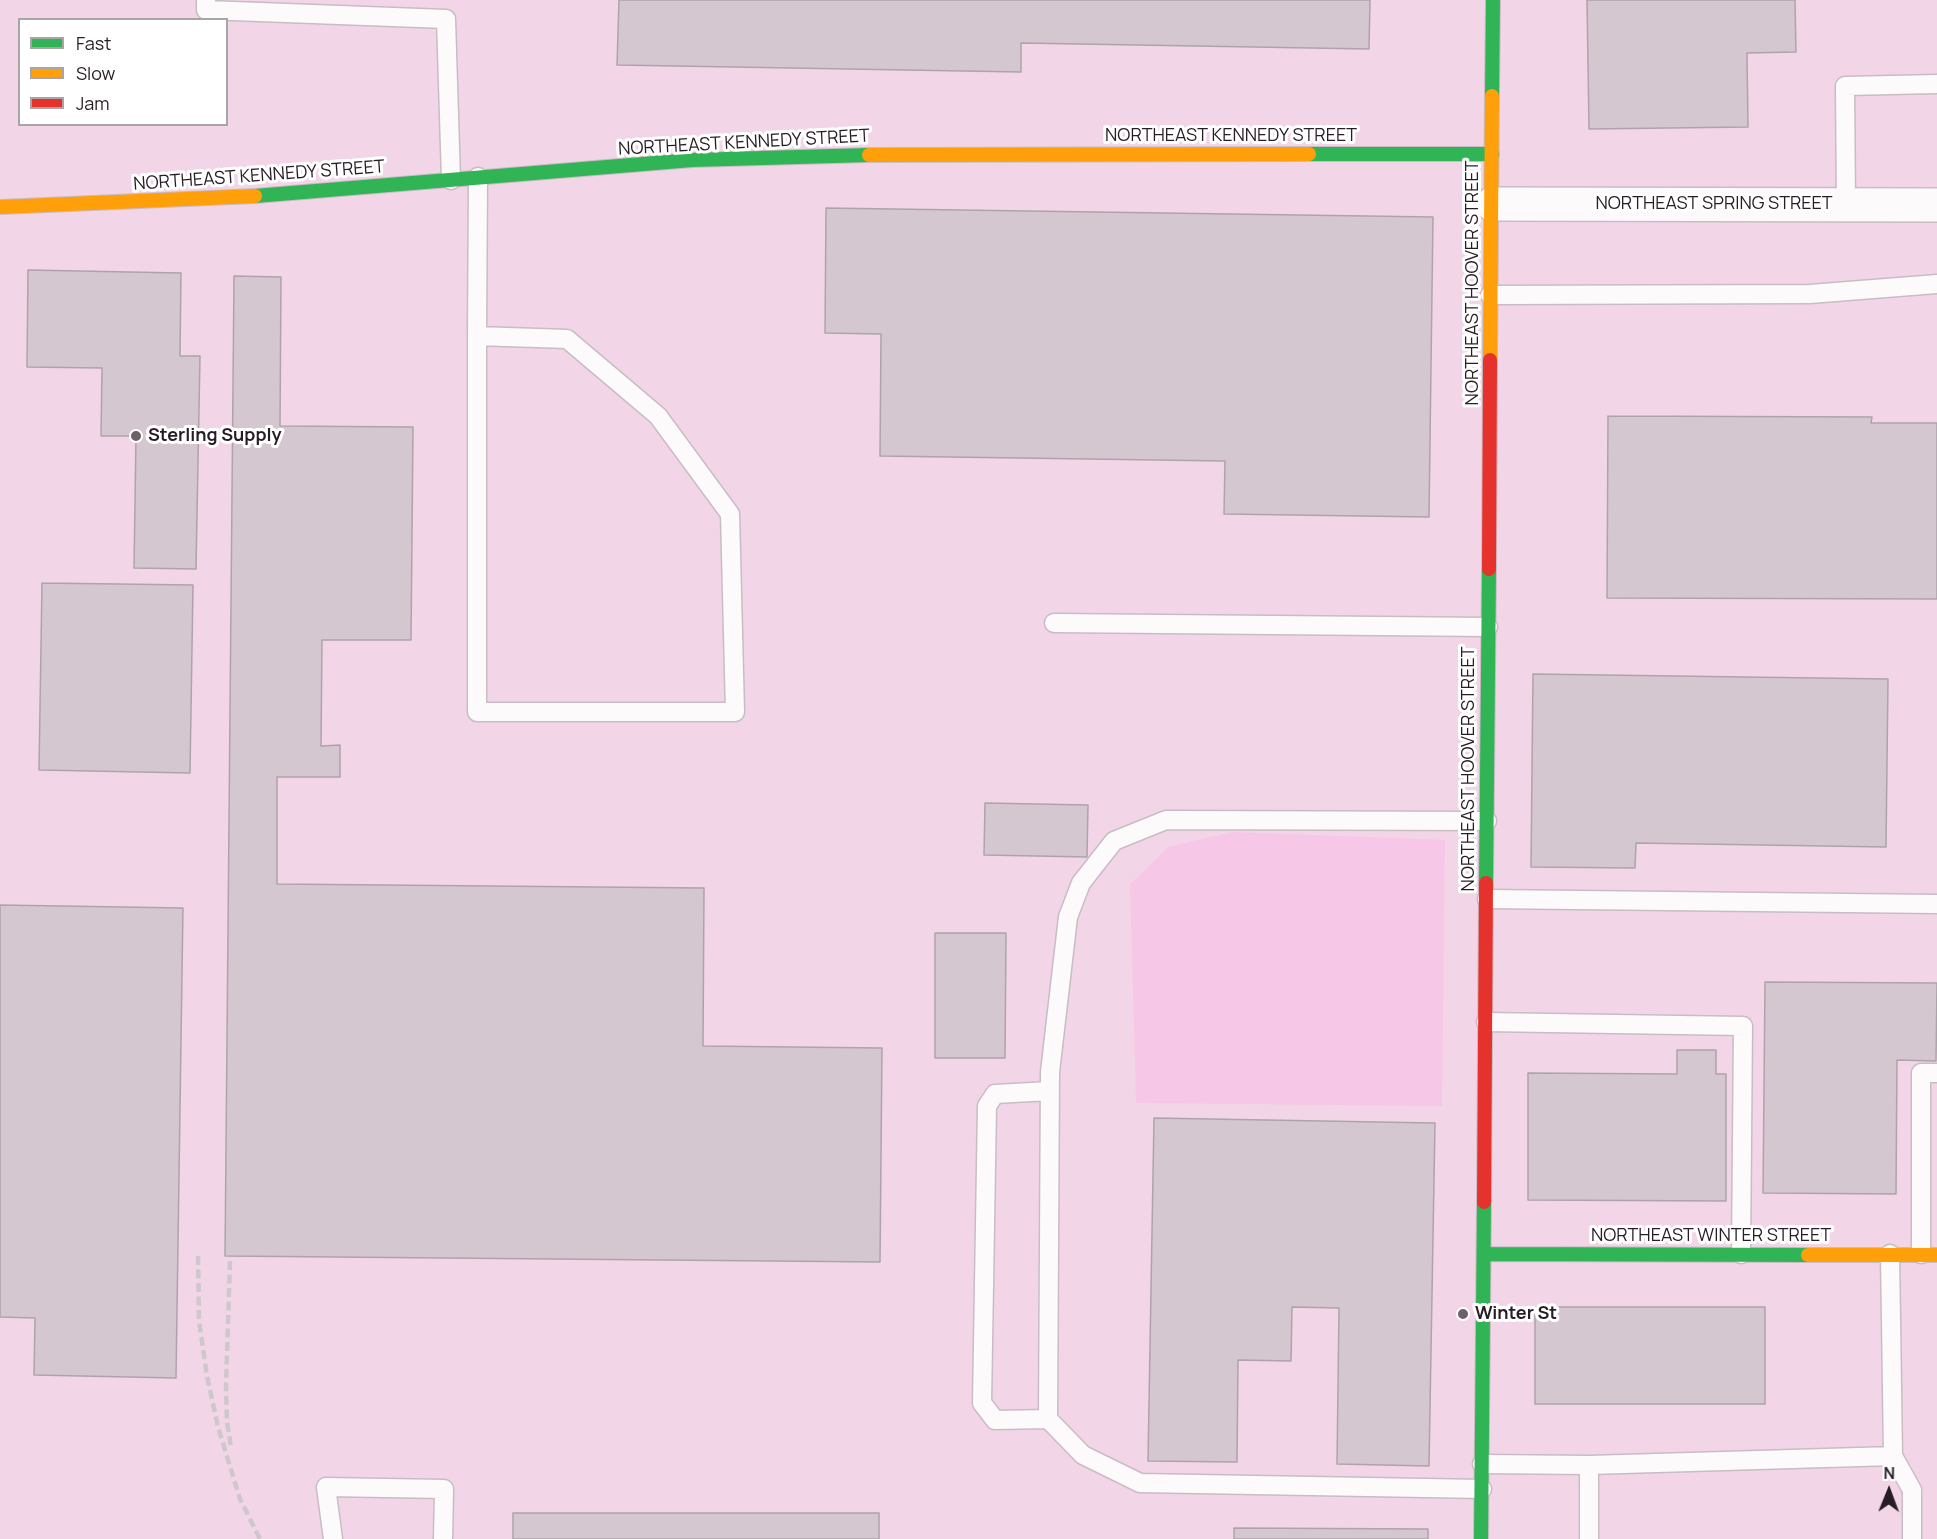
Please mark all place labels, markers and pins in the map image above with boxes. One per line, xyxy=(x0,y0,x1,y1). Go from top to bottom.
place label: Sterling Supply xyxy=(148,425,282,447)
marker: Sterling Supply xyxy=(129,429,143,443)
place label: Winter St xyxy=(1475,1303,1557,1325)
marker: Winter St xyxy=(1456,1307,1470,1321)

